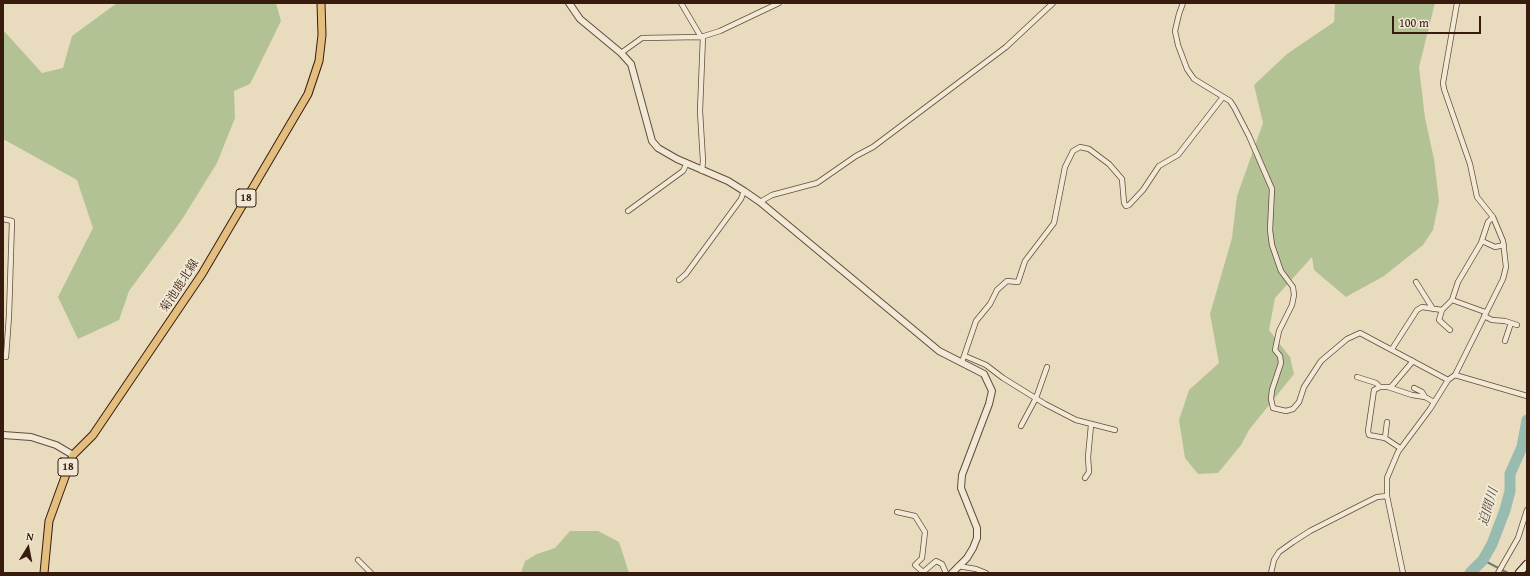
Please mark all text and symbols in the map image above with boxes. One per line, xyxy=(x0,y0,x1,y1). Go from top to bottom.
scale bar xyxy=(1394,8,1483,34)
text: 100 m xyxy=(1399,14,1429,31)
road number: 18 xyxy=(236,189,256,207)
street label: 菊池鹿北線 xyxy=(158,257,202,315)
road number: 18 xyxy=(58,458,78,476)
water label: 迫間川 xyxy=(1476,486,1502,528)
north arrow xyxy=(8,528,48,568)
text: N xyxy=(25,528,35,545)

